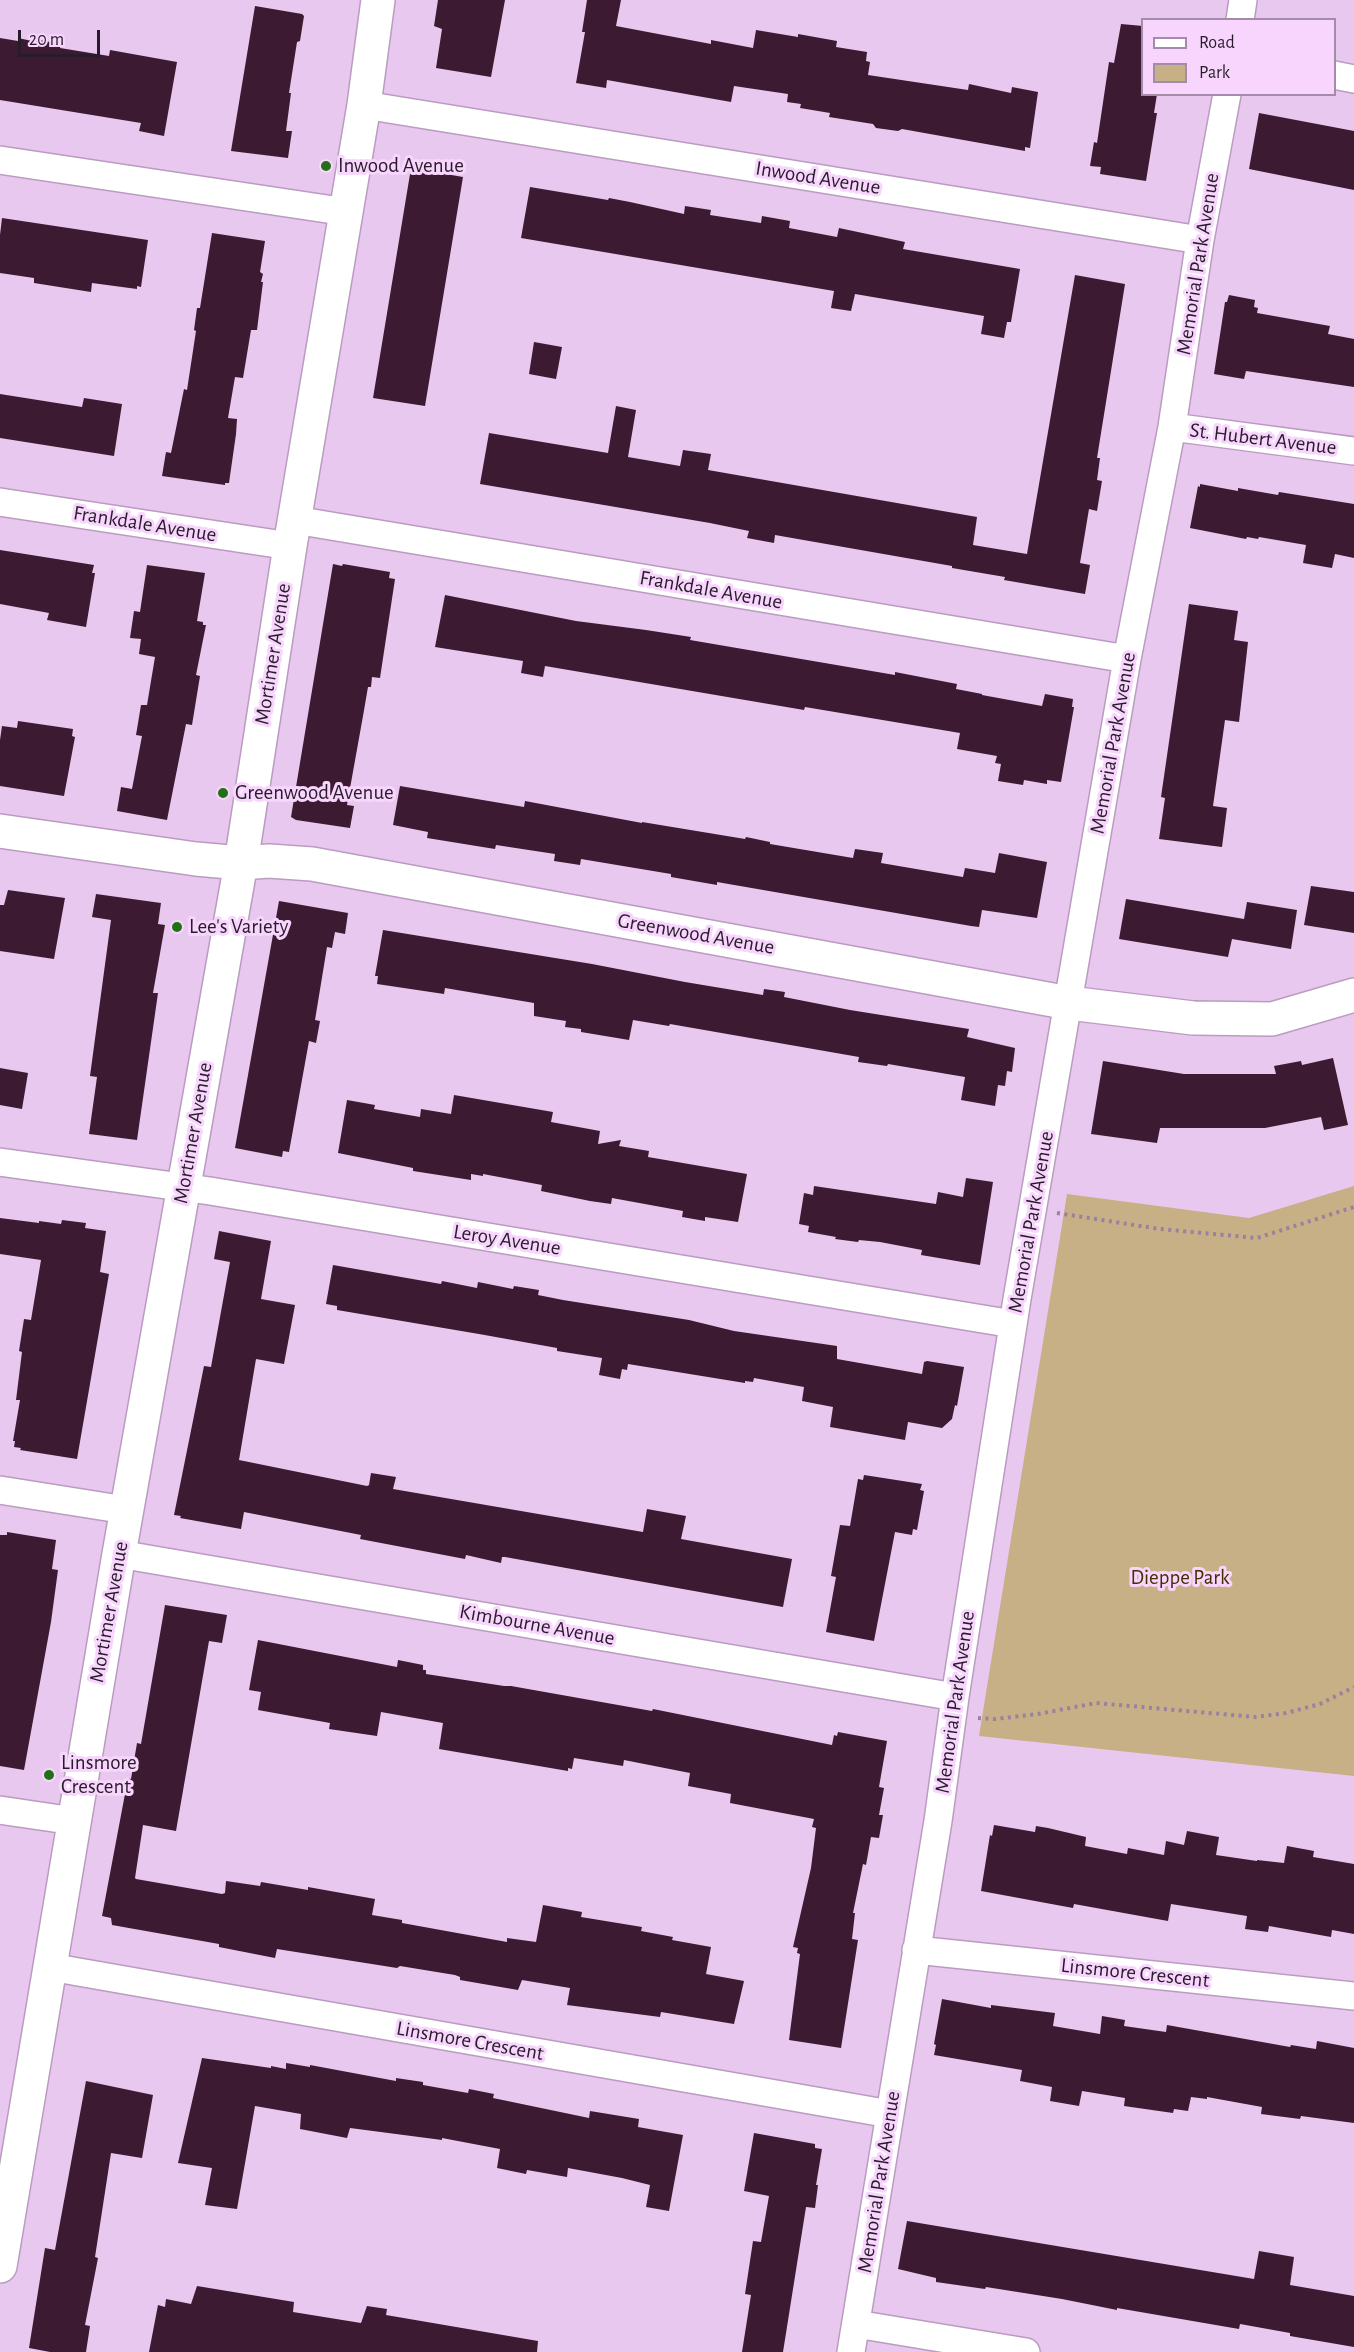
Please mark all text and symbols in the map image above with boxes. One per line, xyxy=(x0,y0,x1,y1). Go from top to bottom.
scale bar xyxy=(21,18,104,56)
legend xyxy=(1141,18,1336,96)
text: 20 m xyxy=(29,31,64,49)
text: Road xyxy=(1199,34,1235,52)
text: Park xyxy=(1199,64,1230,82)
place label: Inwood Avenue xyxy=(338,153,464,179)
street label: Inwood Avenue xyxy=(754,156,882,200)
marker: Inwood Avenue xyxy=(319,159,333,173)
street label: Memorial Park Avenue xyxy=(1171,171,1225,357)
street label: St. Hubert Avenue xyxy=(1188,417,1338,461)
street label: Frankdale Avenue xyxy=(72,500,218,548)
street label: Frankdale Avenue xyxy=(638,565,784,615)
street label: Mortimer Avenue xyxy=(249,582,297,726)
street label: Memorial Park Avenue xyxy=(1085,650,1141,836)
place label: Greenwood Avenue xyxy=(235,780,394,806)
marker: Greenwood Avenue xyxy=(216,786,230,800)
street label: Greenwood Avenue xyxy=(616,908,776,960)
place label: Lee's Variety xyxy=(189,914,288,940)
marker: Lee's Variety xyxy=(170,920,184,934)
street label: Mortimer Avenue xyxy=(168,1061,218,1205)
street label: Memorial Park Avenue xyxy=(1003,1129,1059,1315)
street label: Leroy Avenue xyxy=(451,1219,563,1261)
street label: Mortimer Avenue xyxy=(84,1540,134,1684)
park label: Dieppe Park xyxy=(1130,1565,1230,1591)
street label: Kimbourne Avenue xyxy=(458,1599,616,1651)
street label: Memorial Park Avenue xyxy=(930,1609,980,1795)
place label: Linsmore Crescent xyxy=(61,1750,137,1800)
marker: Linsmore Crescent xyxy=(42,1768,56,1782)
street label: Linsmore Crescent xyxy=(1059,1953,1211,1993)
street label: Linsmore Crescent xyxy=(394,2016,546,2066)
street label: Memorial Park Avenue xyxy=(852,2089,906,2275)

